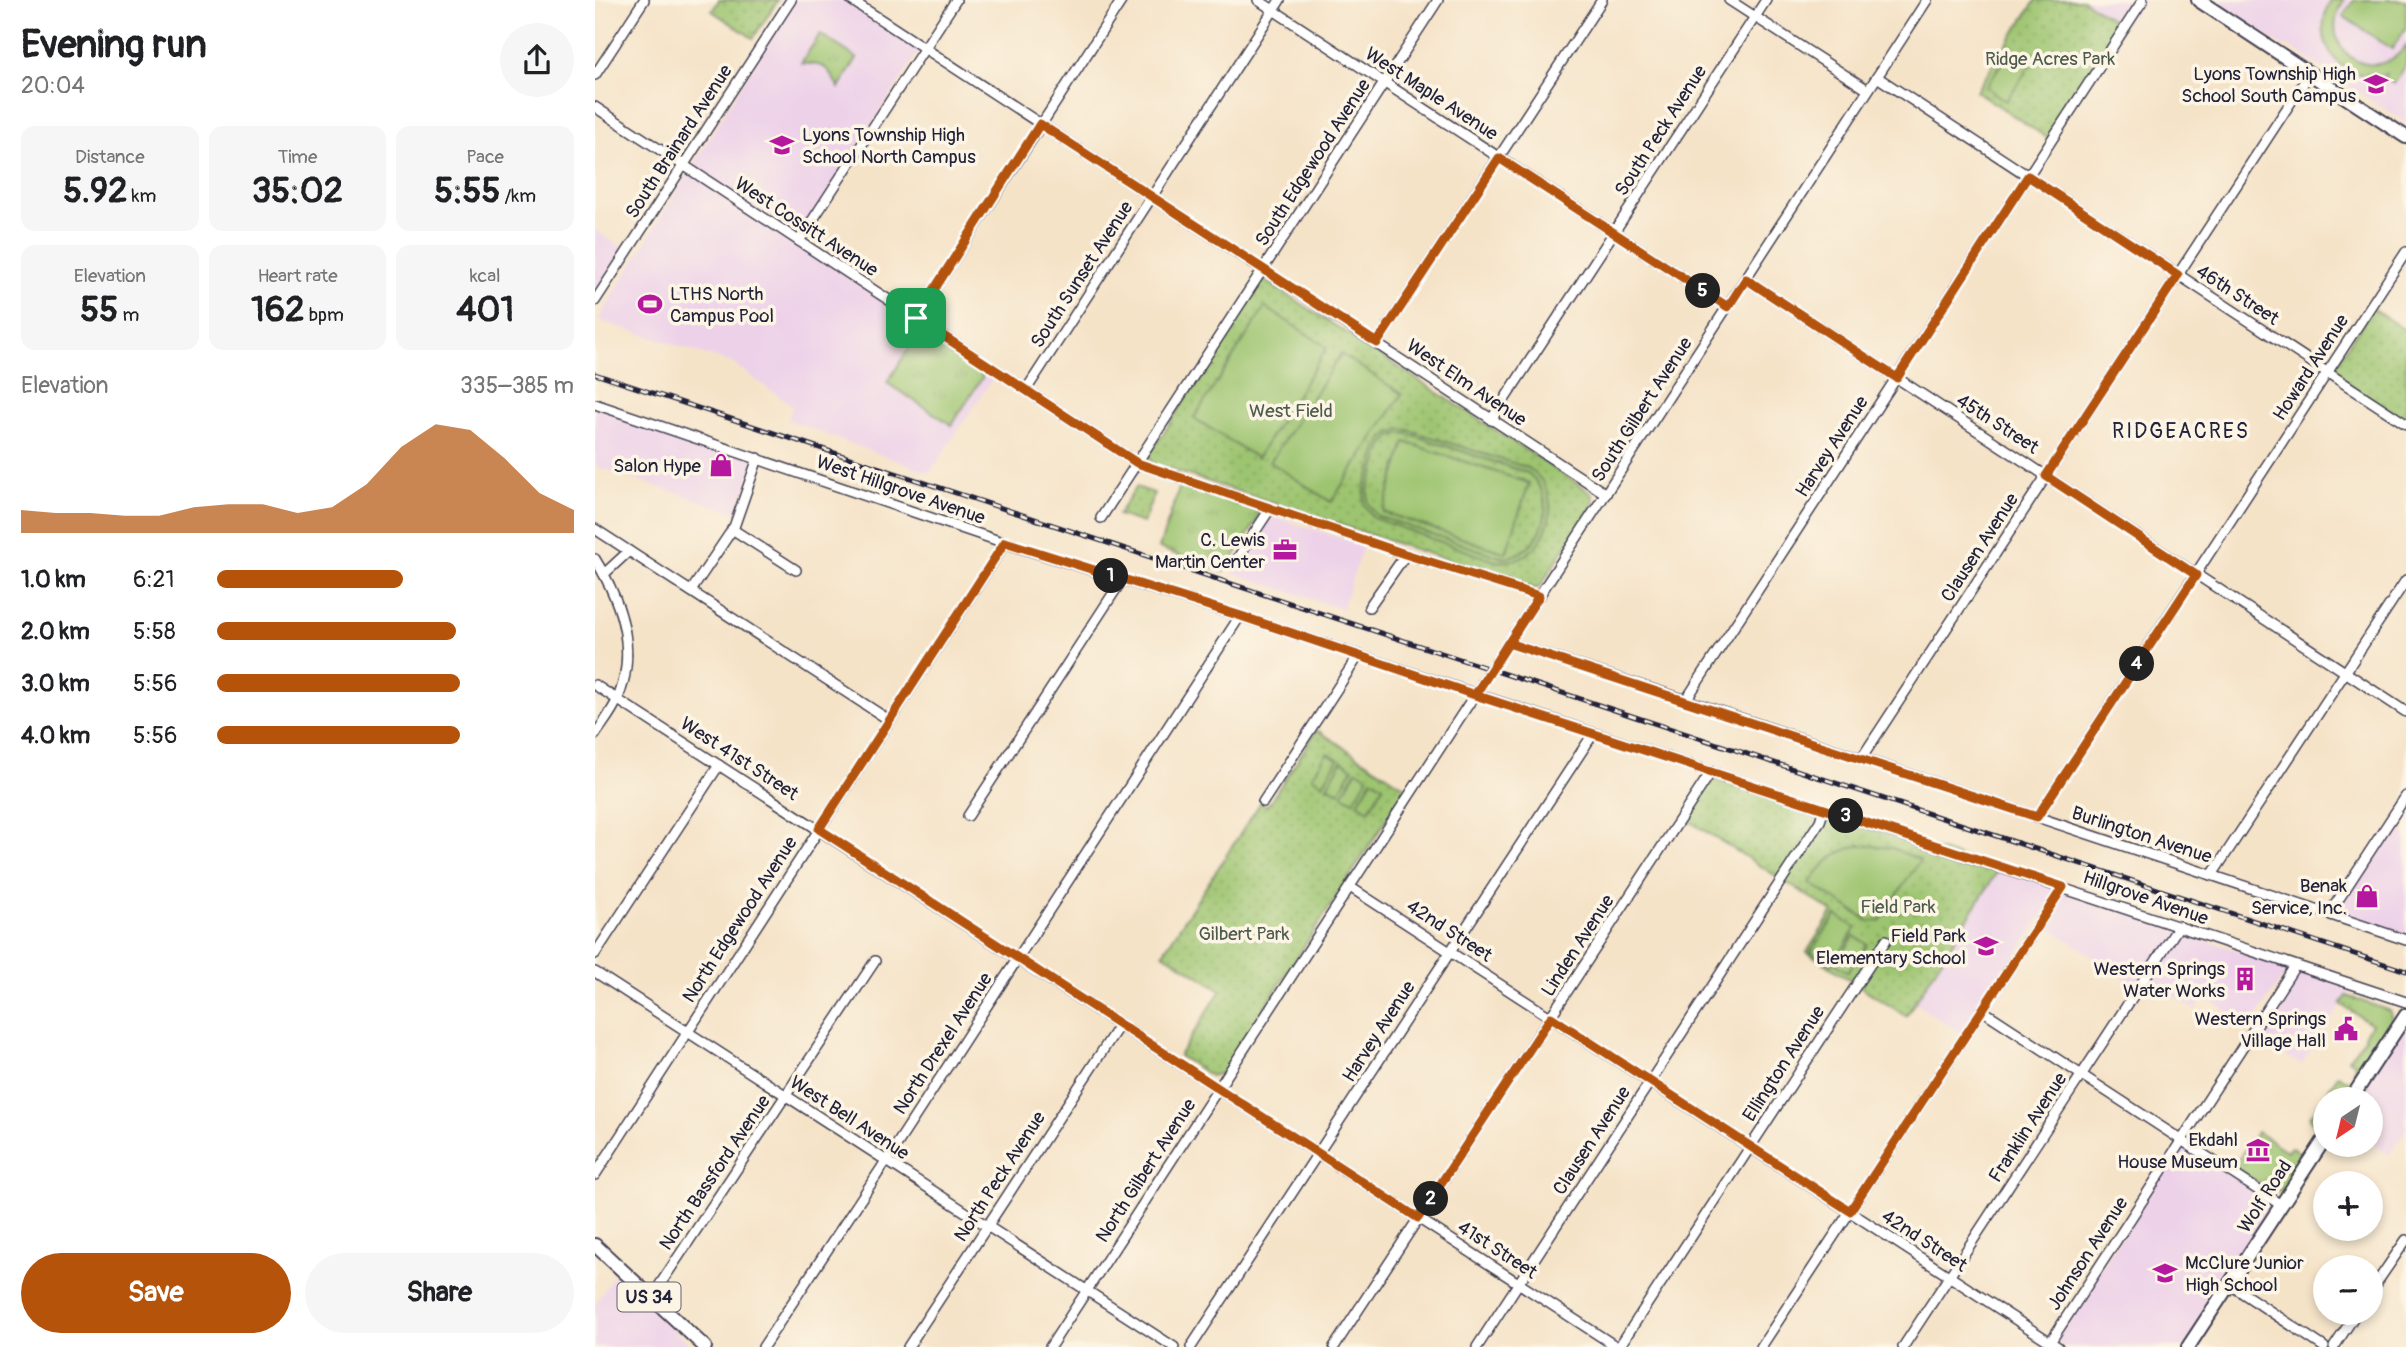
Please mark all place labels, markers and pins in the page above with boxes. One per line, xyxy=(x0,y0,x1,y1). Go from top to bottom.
place label: Lyons Township High School South Campus xyxy=(2181,62,2357,108)
school or university icon: Lyons Township High School South Campus xyxy=(2362,70,2390,98)
place label: Lyons Township High School North Campus xyxy=(802,123,976,169)
school or university icon: Lyons Township High School North Campus xyxy=(768,131,796,159)
pin: 5 xyxy=(1685,274,1721,308)
place label: LTHS North Campus Pool xyxy=(670,282,774,328)
pin xyxy=(886,288,946,348)
sports icon: LTHS North Campus Pool xyxy=(636,290,664,318)
shop icon: Salon Hype xyxy=(707,451,735,479)
place label: Salon Hype xyxy=(613,454,702,478)
place label: C. Lewis Martin Center xyxy=(1155,528,1266,574)
office icon: C. Lewis Martin Center xyxy=(1271,536,1299,564)
pin: 1 xyxy=(1093,558,1129,594)
pin: 4 xyxy=(2119,646,2155,682)
pin: 3 xyxy=(1829,798,1863,834)
place label: Benak Service, Inc. xyxy=(2251,874,2347,920)
shop icon: Benak Service, Inc. xyxy=(2353,882,2381,910)
place label: Field Park Elementary School xyxy=(1816,924,1966,970)
school or university icon: Field Park Elementary School xyxy=(1972,932,2000,960)
place label: Western Springs Water Works xyxy=(2093,957,2225,1003)
building icon: Western Springs Water Works xyxy=(2231,965,2259,993)
place label: Western Springs Village Hall xyxy=(2194,1007,2326,1053)
public building icon: Western Springs Village Hall xyxy=(2332,1015,2360,1043)
place label: Ekdahl House Museum xyxy=(2117,1128,2238,1174)
museum icon: Ekdahl House Museum xyxy=(2244,1136,2272,1164)
pin: 2 xyxy=(1413,1182,1449,1216)
place label: McClure Junior High School xyxy=(2185,1251,2304,1297)
school or university icon: McClure Junior High School xyxy=(2151,1259,2179,1287)

